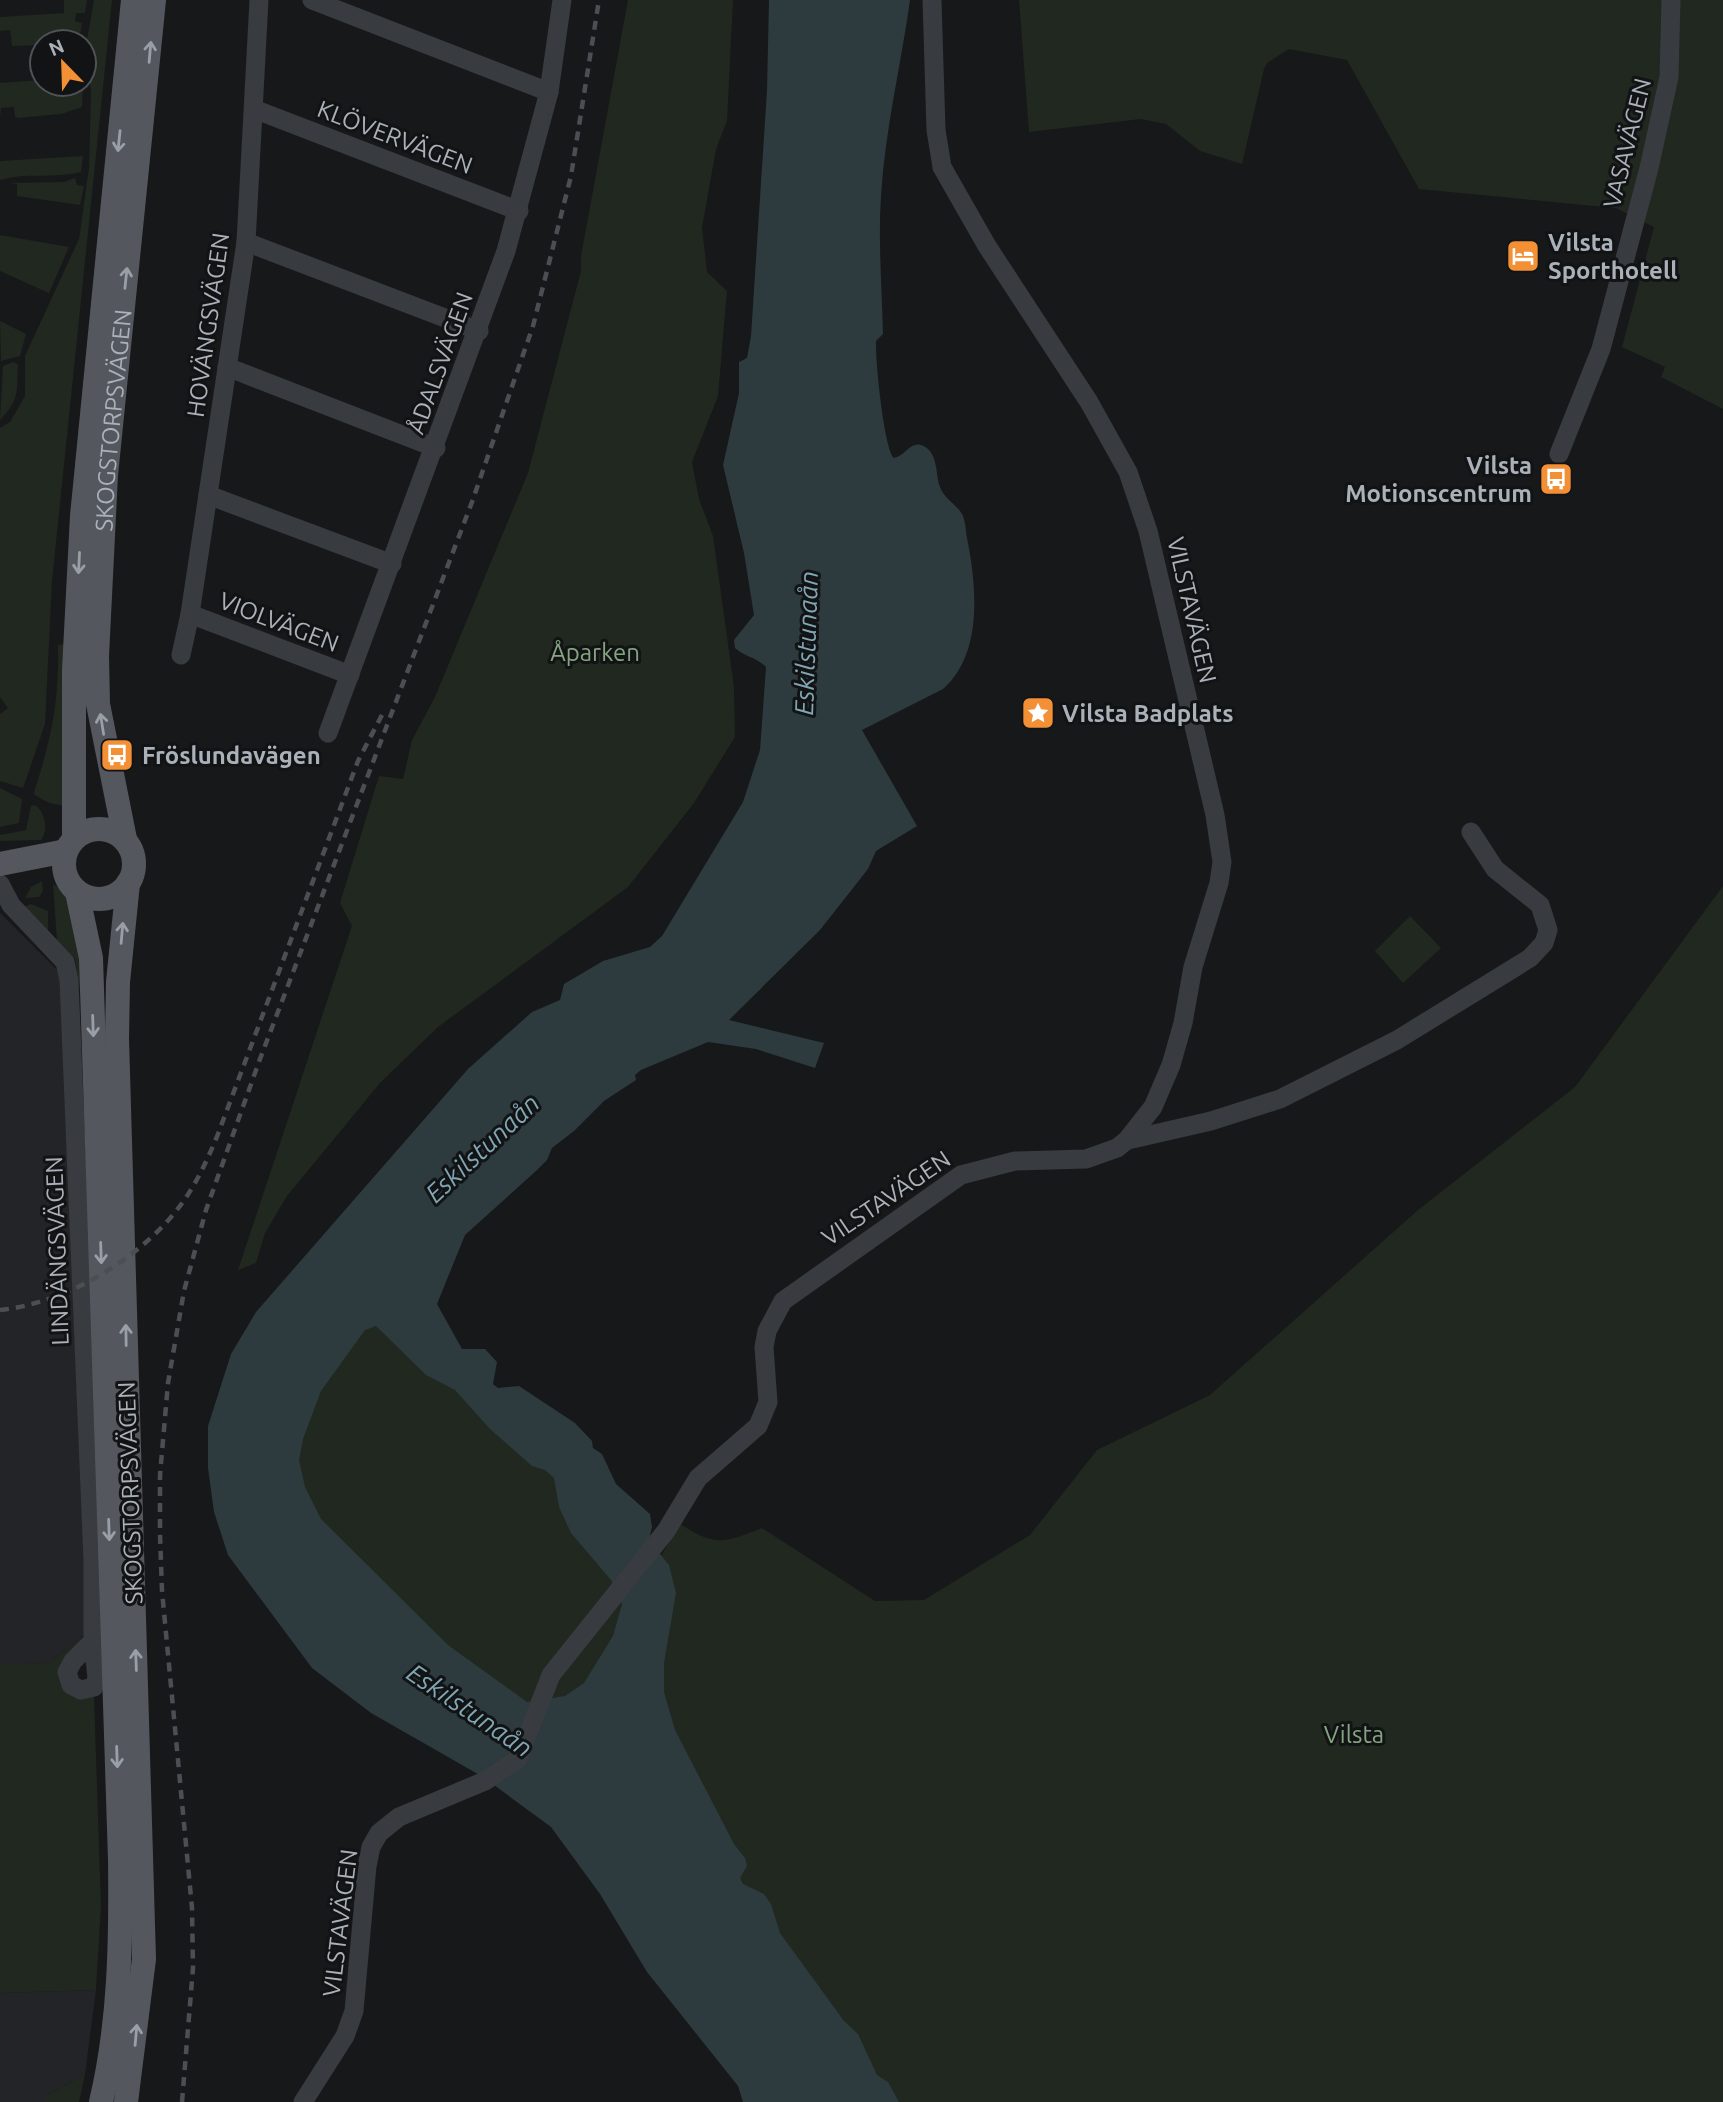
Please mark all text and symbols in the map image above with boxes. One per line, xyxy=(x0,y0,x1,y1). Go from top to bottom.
north arrow xyxy=(28,28,98,98)
text: N xyxy=(46,34,67,60)
one-way arrow xyxy=(143,41,156,63)
street label: VASAVÄGEN xyxy=(1598,75,1656,211)
street label: KLÖVERVÄGEN xyxy=(314,95,476,179)
one-way arrow xyxy=(113,129,126,152)
place label: Vilsta Sporthotell xyxy=(1548,229,1678,284)
street label: HOVÄNGSVÄGEN xyxy=(182,231,234,419)
hotel icon: Vilsta Sporthotell xyxy=(1504,237,1542,275)
one-way arrow xyxy=(120,267,133,290)
street label: ÅDALSVÄGEN xyxy=(402,288,478,438)
street label: SKOGSTORPSVÄGEN xyxy=(90,308,136,532)
place label: Vilsta Motionscentrum xyxy=(1345,452,1532,507)
bus stop icon: Vilsta Motionscentrum xyxy=(1537,460,1575,498)
street label: VILSTAVÄGEN xyxy=(1162,535,1222,685)
one-way arrow xyxy=(72,551,85,573)
water label: Eskilstunaån xyxy=(789,570,823,716)
street label: VIOLVÄGEN xyxy=(215,587,343,657)
park label: Åparken xyxy=(550,639,640,666)
place icon: Vilsta Badplats xyxy=(1019,694,1057,732)
place label: Vilsta Badplats xyxy=(1062,700,1234,727)
one-way arrow xyxy=(95,713,108,736)
bus stop icon: Fröslundavägen xyxy=(98,736,136,774)
place label: Fröslundavägen xyxy=(142,742,321,769)
one-way arrow xyxy=(116,922,129,945)
one-way arrow xyxy=(87,1014,100,1037)
water label: Eskilstunaån xyxy=(419,1088,545,1208)
street label: VILSTAVÄGEN xyxy=(817,1145,955,1251)
street label: LINDÄNGSVÄGEN xyxy=(40,1156,74,1346)
one-way arrow xyxy=(94,1242,107,1265)
one-way arrow xyxy=(119,1324,132,1347)
street label: SKOGSTORPSVÄGEN xyxy=(113,1381,147,1605)
one-way arrow xyxy=(103,1518,116,1541)
one-way arrow xyxy=(129,1649,143,1672)
water label: Eskilstunaån xyxy=(402,1658,538,1762)
park label: Vilsta xyxy=(1324,1721,1384,1748)
one-way arrow xyxy=(110,1745,123,1768)
street label: VILSTAVÄGEN xyxy=(318,1848,362,1998)
one-way arrow xyxy=(130,2024,143,2046)

